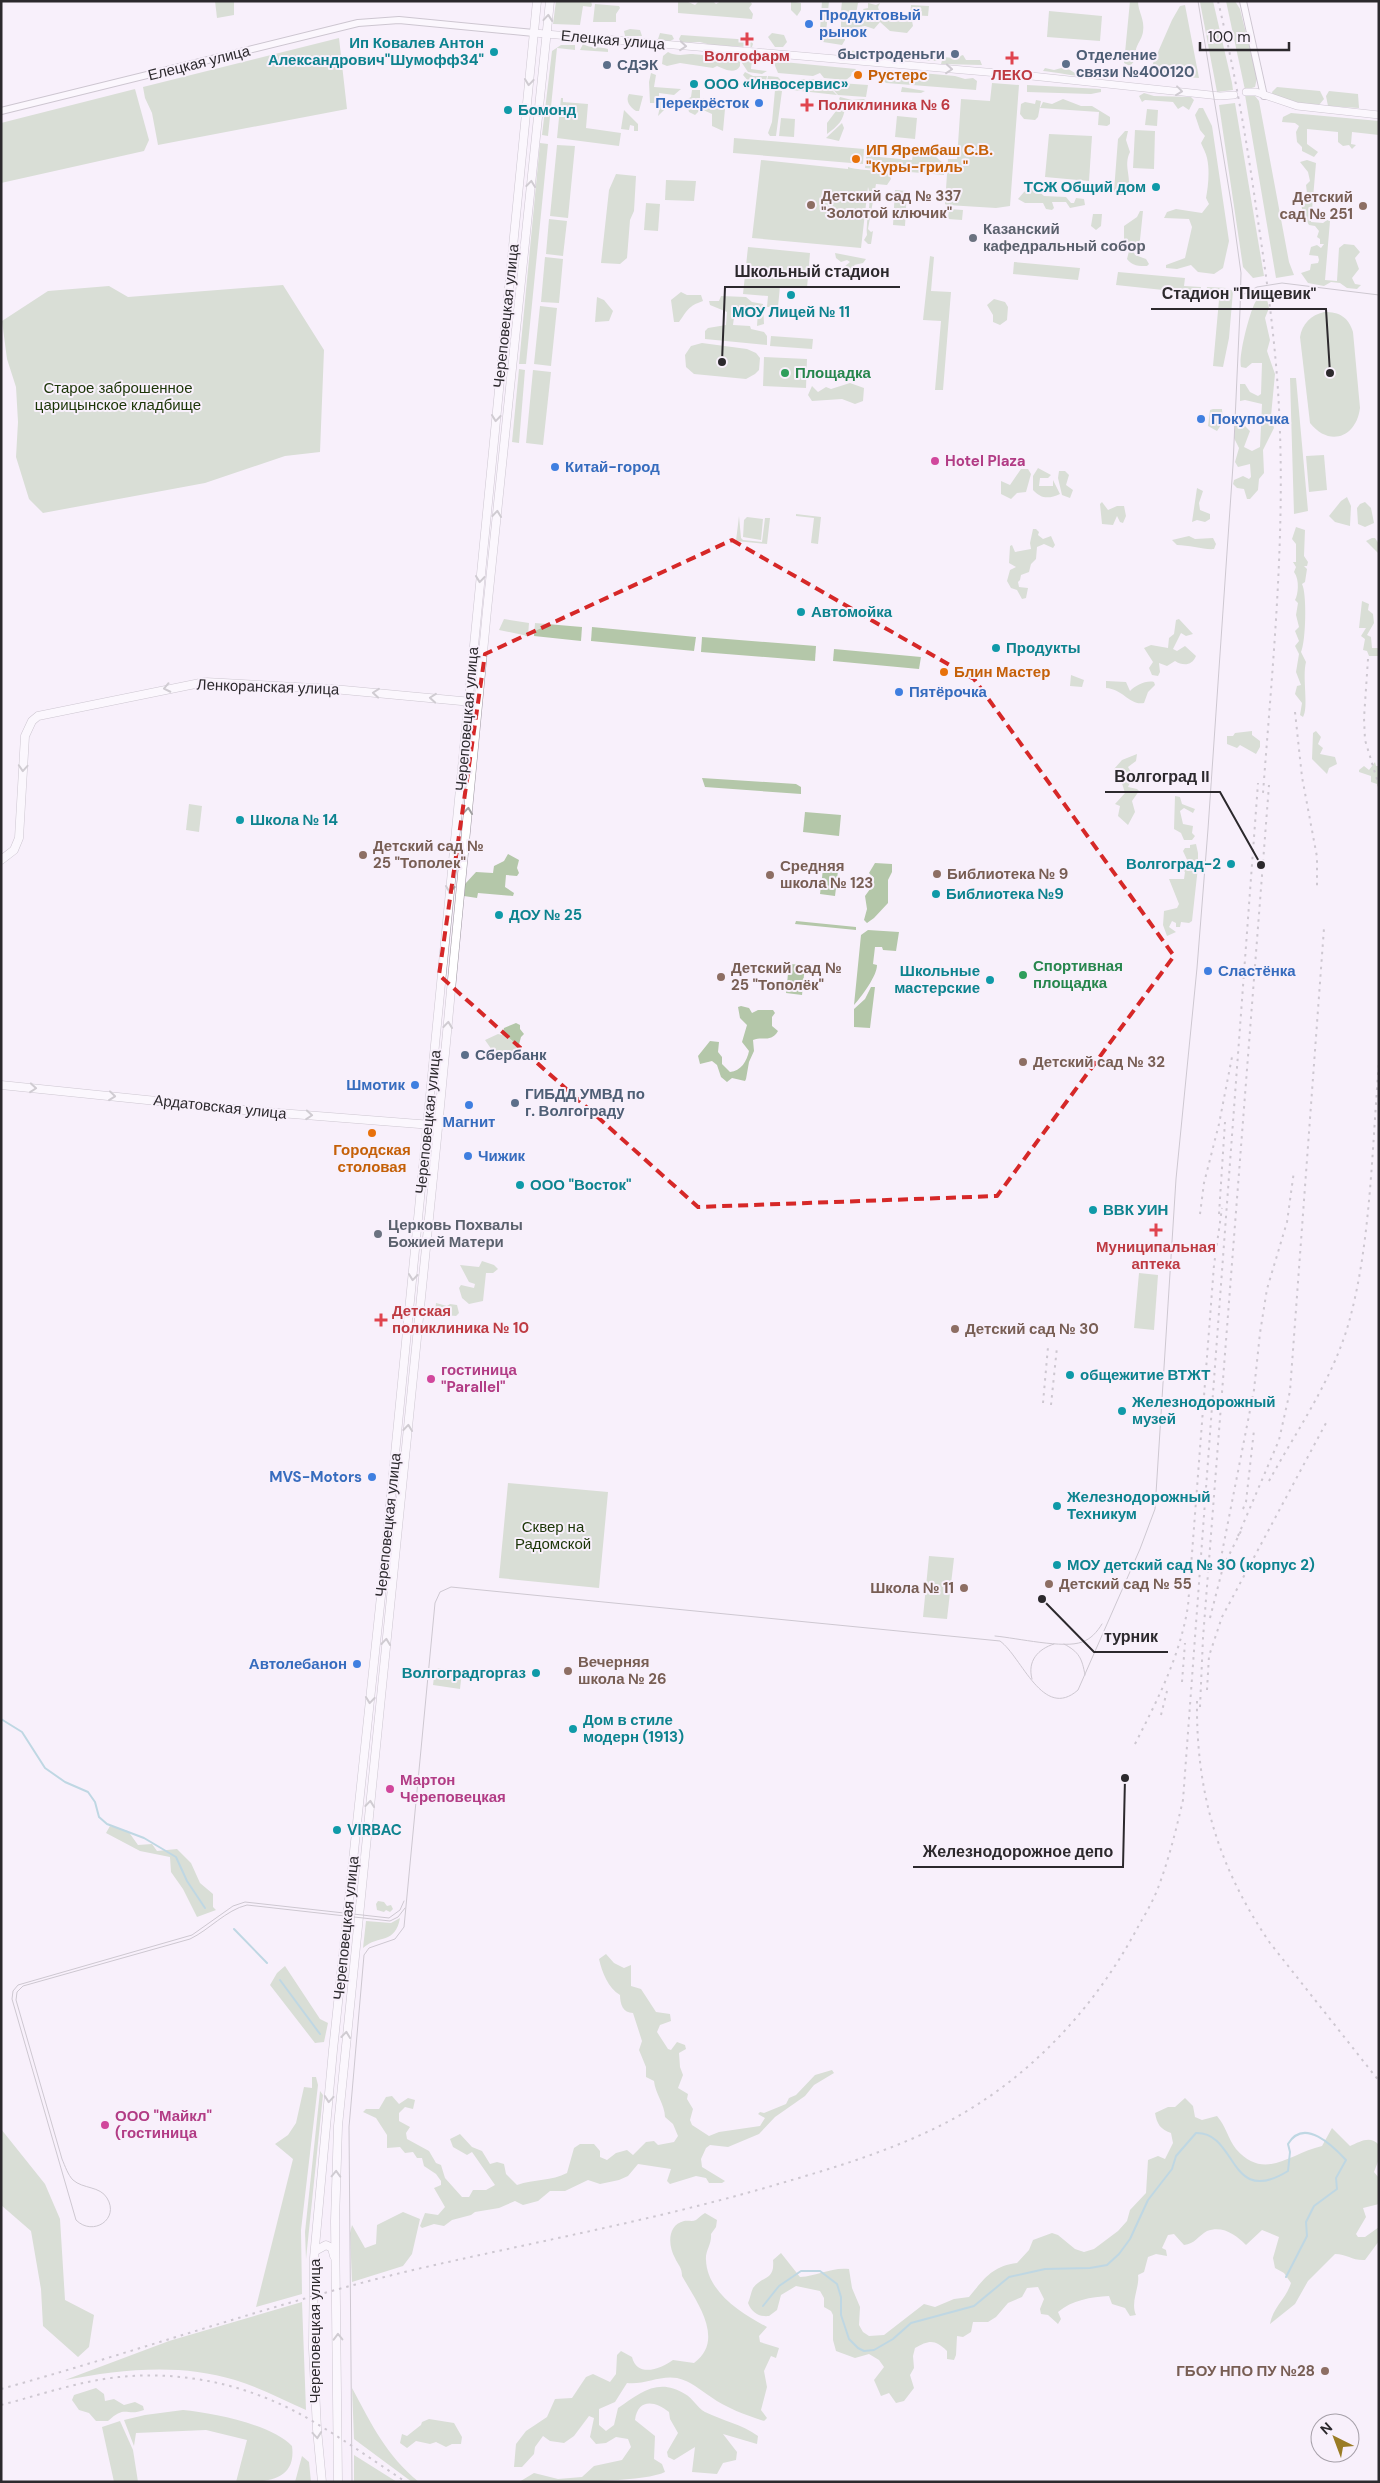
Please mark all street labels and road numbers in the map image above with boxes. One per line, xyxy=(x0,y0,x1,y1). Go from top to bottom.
street label: Елецкая улица xyxy=(560,25,666,55)
street label: Елецкая улица xyxy=(146,41,253,85)
street label: Череповецкая улица xyxy=(488,242,524,389)
street label: Череповецкая улица xyxy=(451,645,483,792)
street label: Ленкоранская улица xyxy=(196,675,340,700)
street label: Череповецкая улица xyxy=(410,1048,446,1195)
street label: Ардатовская улица xyxy=(152,1090,288,1124)
street label: Череповецкая улица xyxy=(370,1451,406,1598)
street label: Череповецкая улица xyxy=(328,1854,364,2001)
street label: Череповецкая улица xyxy=(305,2258,325,2403)

